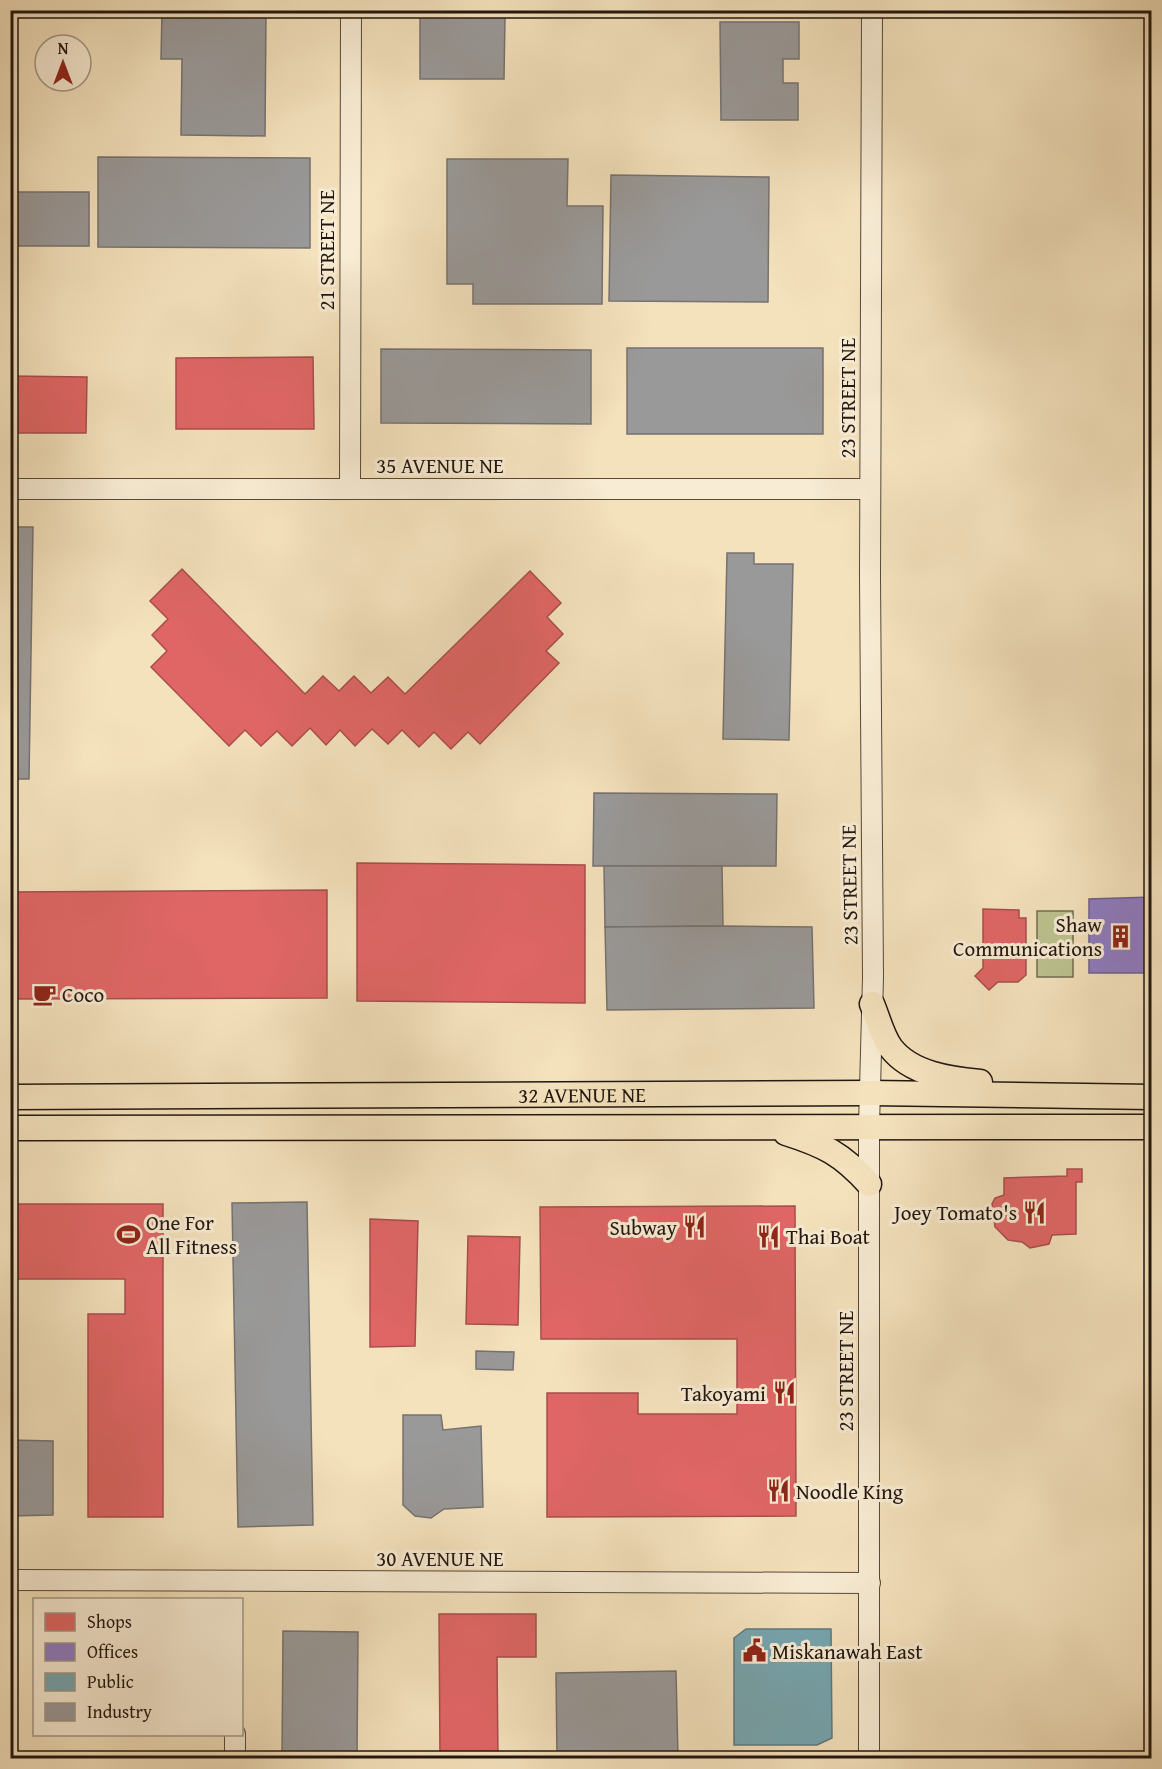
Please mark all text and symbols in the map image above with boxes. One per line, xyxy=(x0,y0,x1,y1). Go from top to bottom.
north arrow xyxy=(33,33,93,93)
text: N xyxy=(58,36,69,60)
street label: 21 STREET NE xyxy=(311,189,342,310)
street label: 23 STREET NE xyxy=(832,337,863,458)
street label: 35 AVENUE NE xyxy=(376,450,504,481)
street label: 23 STREET NE xyxy=(832,824,866,946)
place label: Shaw Communications xyxy=(953,909,1102,964)
building icon: Shaw Communications xyxy=(1107,923,1133,949)
place label: Coco xyxy=(62,979,104,1010)
cafe icon: Coco xyxy=(31,981,57,1007)
street label: 32 AVENUE NE xyxy=(518,1079,646,1110)
place label: Joey Tomato's xyxy=(891,1197,1017,1228)
restaurant icon: Joey Tomato's xyxy=(1022,1199,1048,1225)
place label: One For All Fitness xyxy=(146,1207,237,1262)
place label: Subway xyxy=(610,1212,678,1243)
restaurant icon: Subway xyxy=(682,1214,708,1240)
sports icon: One For All Fitness xyxy=(115,1221,141,1247)
place label: Thai Boat xyxy=(786,1221,871,1252)
restaurant icon: Thai Boat xyxy=(755,1223,781,1249)
street label: 23 STREET NE xyxy=(830,1310,861,1431)
place label: Takoyami xyxy=(681,1378,766,1409)
restaurant icon: Takoyami xyxy=(771,1380,797,1406)
place label: Noodle King xyxy=(796,1476,904,1507)
restaurant icon: Noodle King xyxy=(765,1478,791,1504)
street label: 30 AVENUE NE xyxy=(376,1543,504,1574)
legend xyxy=(33,1598,243,1736)
text: Shops xyxy=(87,1608,132,1635)
place label: Miskanawah East xyxy=(772,1636,923,1667)
text: Offices xyxy=(87,1638,138,1665)
public building icon: Miskanawah East xyxy=(741,1638,767,1664)
text: Public xyxy=(87,1668,134,1695)
text: Industry xyxy=(87,1698,152,1725)

